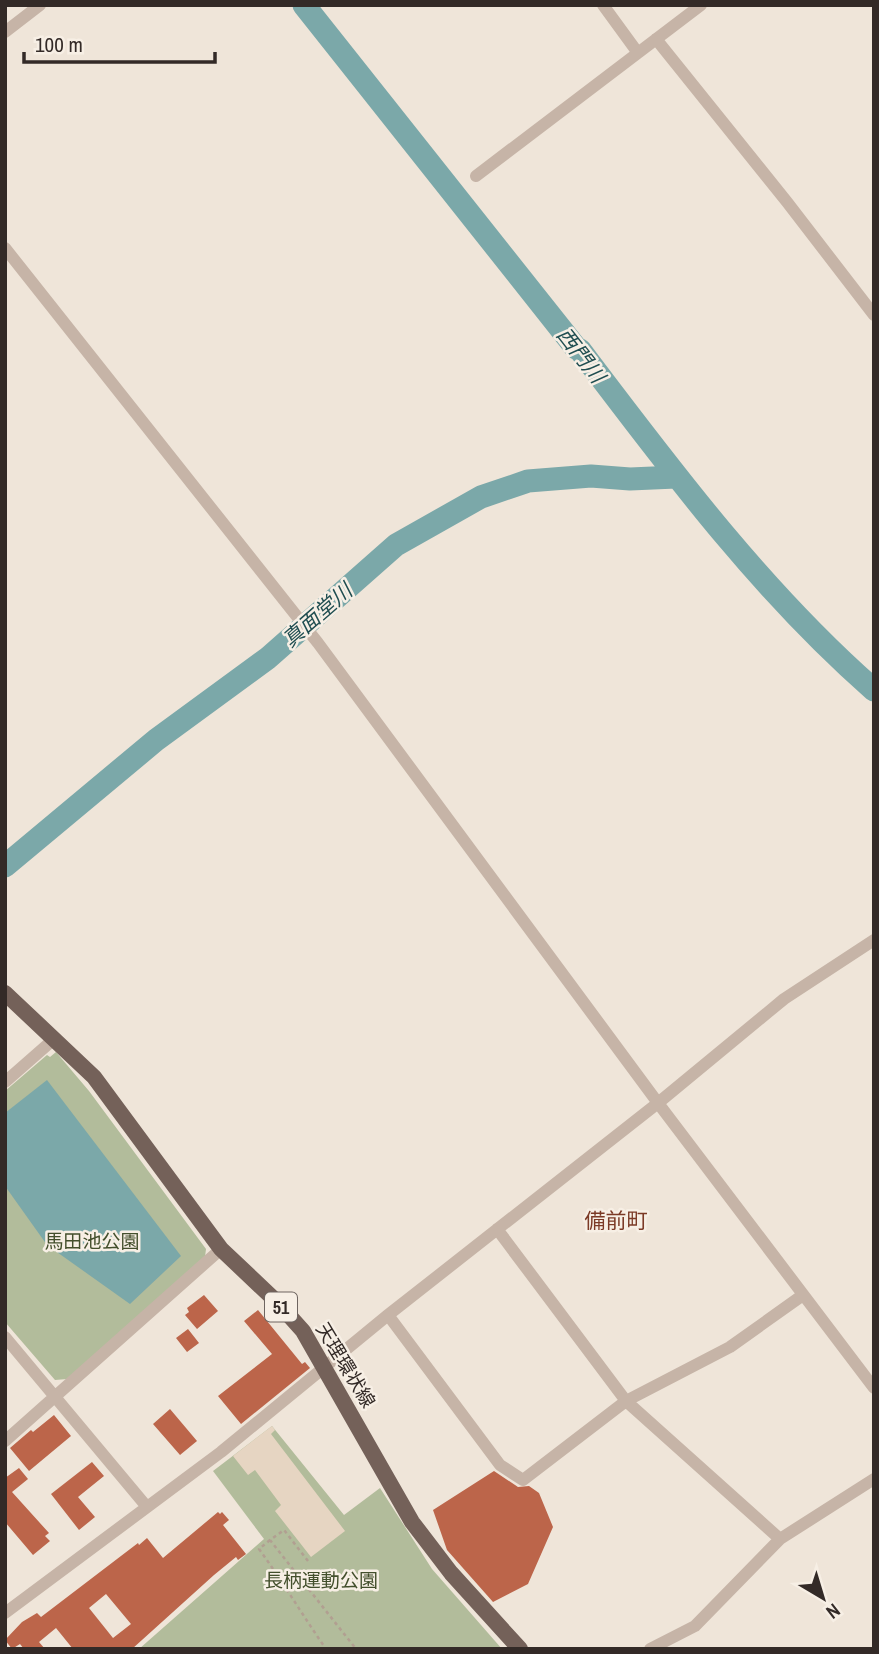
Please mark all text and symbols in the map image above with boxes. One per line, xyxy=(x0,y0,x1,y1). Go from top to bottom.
scale bar xyxy=(24,21,215,65)
text: 100 m xyxy=(35,30,83,59)
water label: 西門川 xyxy=(550,321,613,390)
water label: 真面堂川 xyxy=(276,575,360,653)
district label: 備前町 xyxy=(585,1206,648,1235)
park label: 馬田池公園 xyxy=(44,1228,140,1254)
road number: 51 xyxy=(265,1292,297,1322)
street label: 天理環状線 xyxy=(310,1318,382,1412)
north arrow xyxy=(788,1563,858,1633)
park label: 長柄運動公園 xyxy=(264,1567,378,1593)
text: N xyxy=(821,1598,846,1625)

